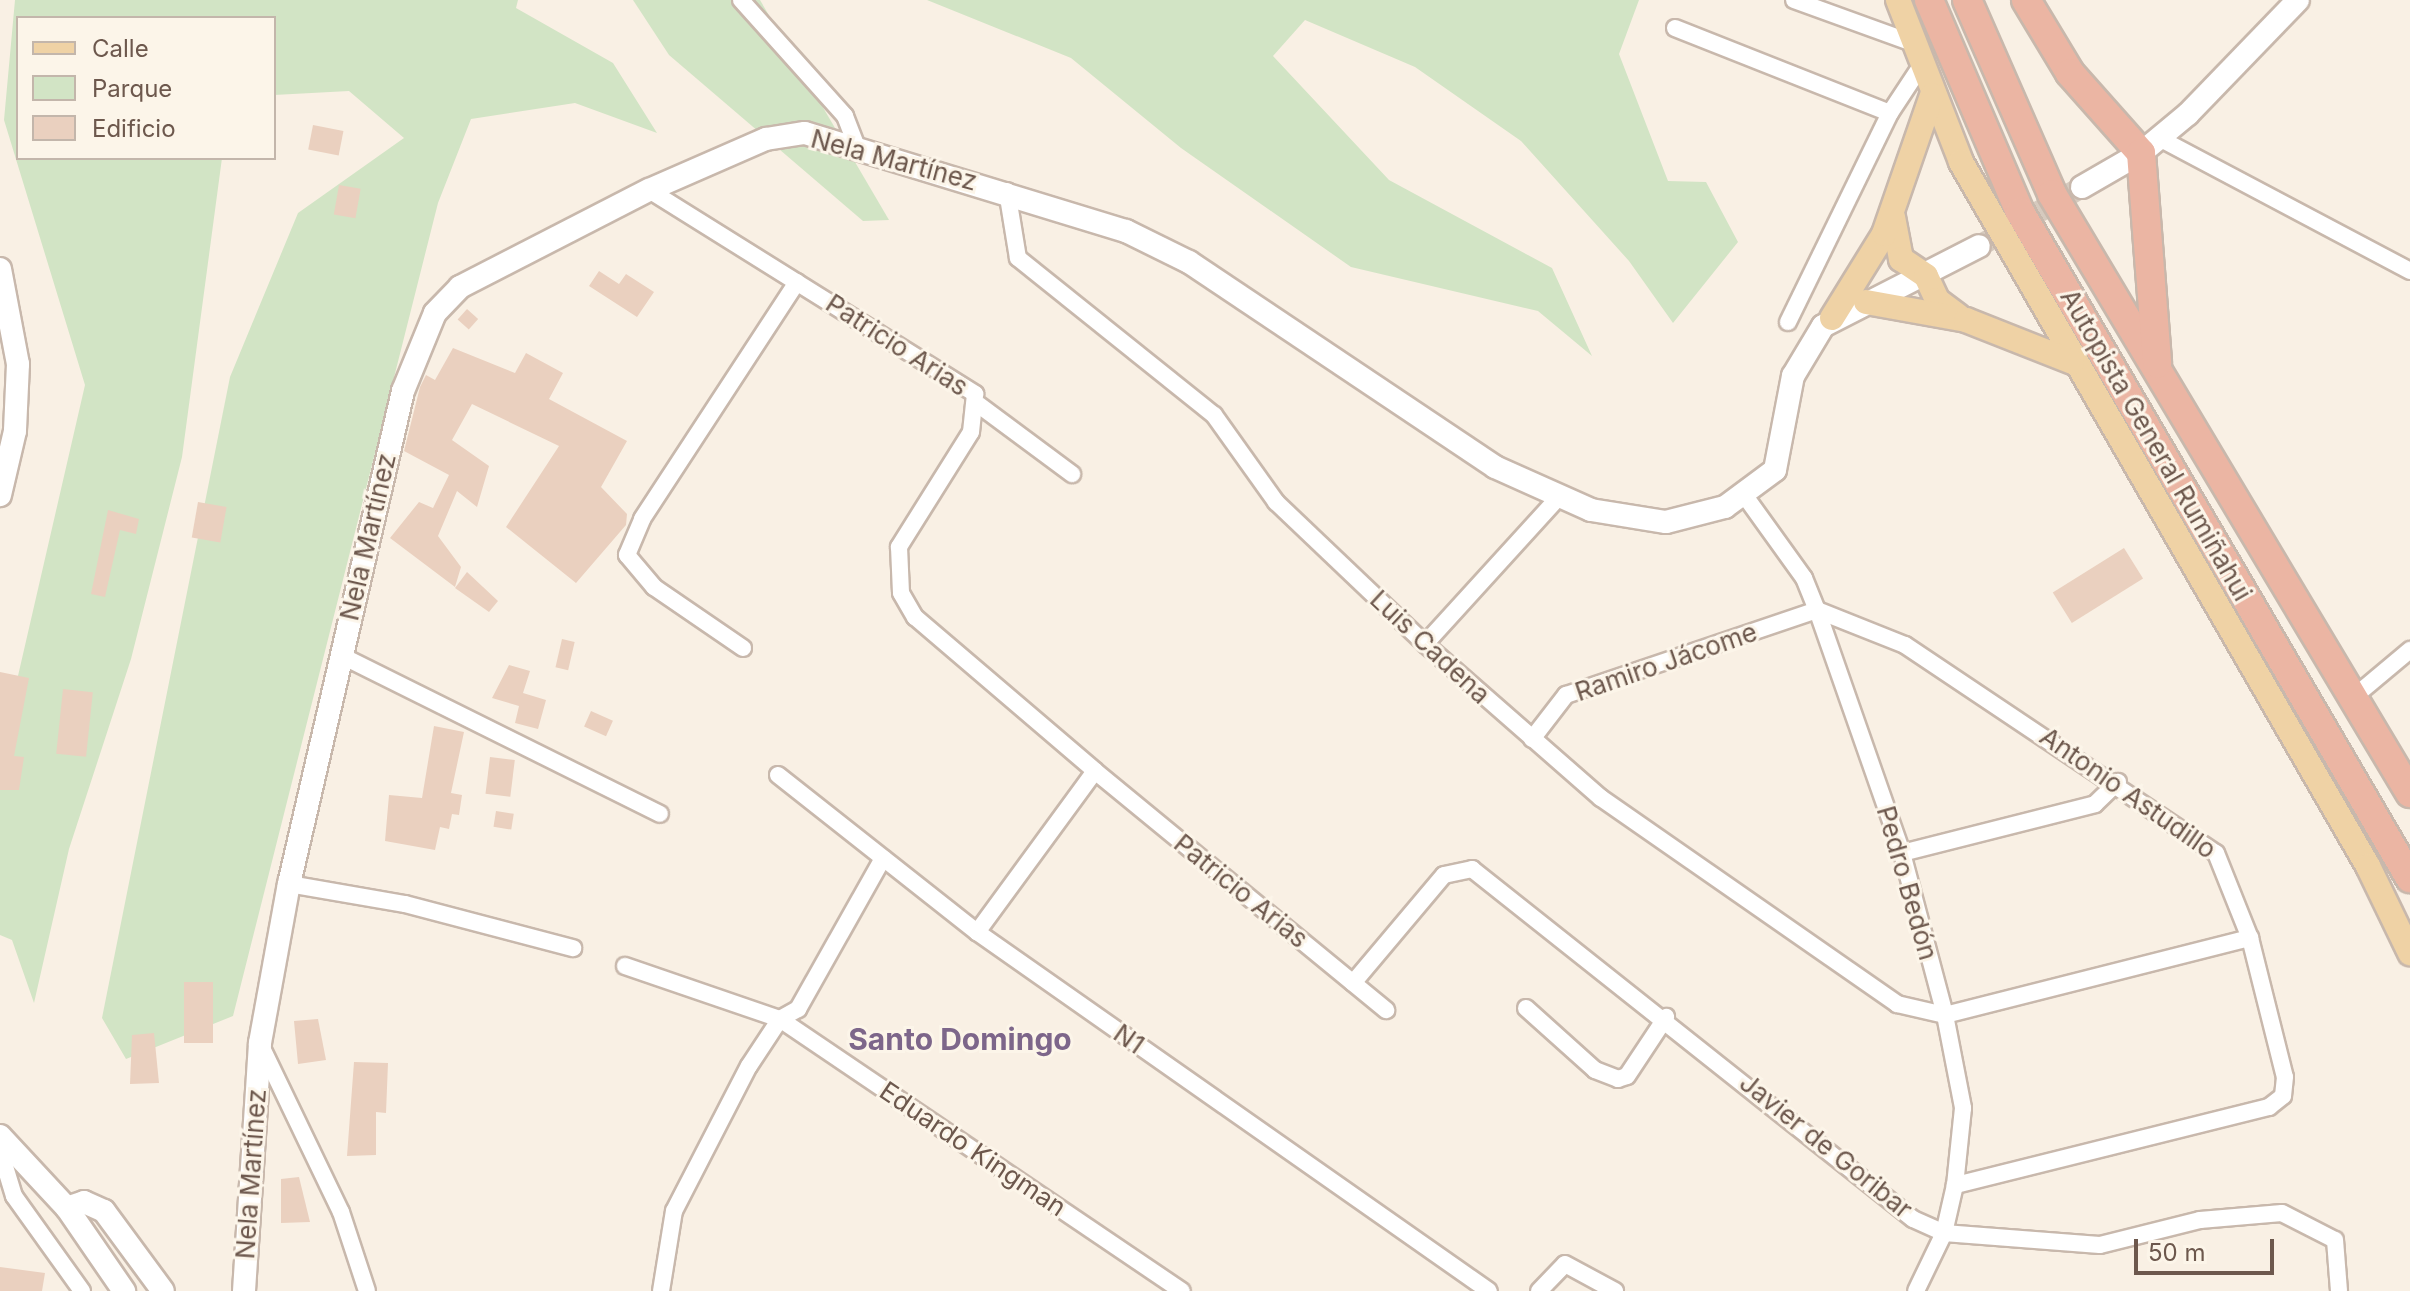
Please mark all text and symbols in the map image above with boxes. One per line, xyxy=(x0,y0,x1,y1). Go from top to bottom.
legend xyxy=(16,16,276,160)
text: Calle xyxy=(92,34,149,63)
text: Parque xyxy=(92,74,172,103)
text: Edificio xyxy=(92,114,176,143)
street label: Nela Martínez xyxy=(808,123,980,197)
street label: Autopista General Rumiñahui xyxy=(2054,284,2258,606)
street label: Patricio Arias xyxy=(820,288,974,402)
street label: Nela Martínez xyxy=(334,450,402,624)
street label: Luis Cadena xyxy=(1364,584,1496,710)
street label: Ramiro Jácome xyxy=(1571,616,1761,708)
street label: Antonio Astudillo xyxy=(2034,721,2222,865)
street label: Pedro Bedón xyxy=(1870,802,1944,964)
street label: Patricio Arias xyxy=(1168,828,1314,954)
street label: N1 xyxy=(1108,1018,1150,1060)
district label: Santo Domingo xyxy=(848,1021,1072,1057)
street label: Javier de Goribar xyxy=(1734,1067,1918,1225)
street label: Eduardo Kingman xyxy=(874,1075,1072,1223)
street label: Nela Martínez xyxy=(229,1088,273,1260)
scale bar xyxy=(2138,1223,2278,1273)
text: 50 m xyxy=(2148,1238,2206,1267)

